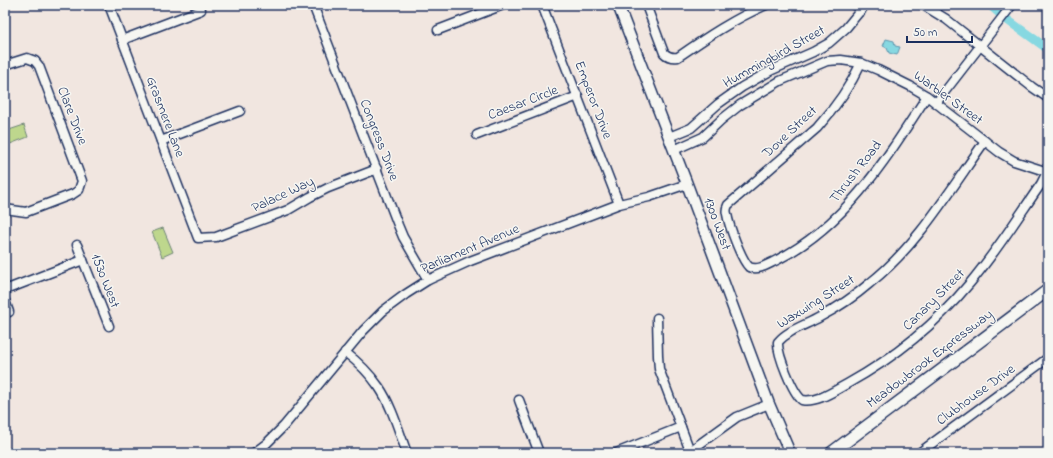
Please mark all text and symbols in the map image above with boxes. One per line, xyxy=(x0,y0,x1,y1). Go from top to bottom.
scale bar xyxy=(907,18,972,44)
street label: Hummingbird Street xyxy=(719,20,830,95)
text: 50 m xyxy=(913,24,937,42)
street label: Emperor Drive xyxy=(569,58,618,143)
street label: Warbler Street xyxy=(909,66,987,131)
street label: Grasmere Lane xyxy=(140,74,190,161)
street label: Caesar Circle xyxy=(485,80,562,126)
street label: Clare Drive xyxy=(51,84,93,149)
street label: Congress Drive xyxy=(353,96,404,185)
street label: Dove Street xyxy=(757,101,822,164)
street label: Thrush Road xyxy=(825,136,887,208)
street label: Palace Way xyxy=(248,171,318,220)
street label: 1300 West xyxy=(698,195,736,254)
street label: Parliament Avenue xyxy=(417,218,523,279)
street label: 1530 West xyxy=(85,251,125,312)
street label: Canary Street xyxy=(898,264,971,337)
street label: Waxwing Street xyxy=(773,270,860,335)
street label: Meadowbrook Expressway xyxy=(862,304,998,414)
street label: Clubhouse Drive xyxy=(932,359,1020,431)

